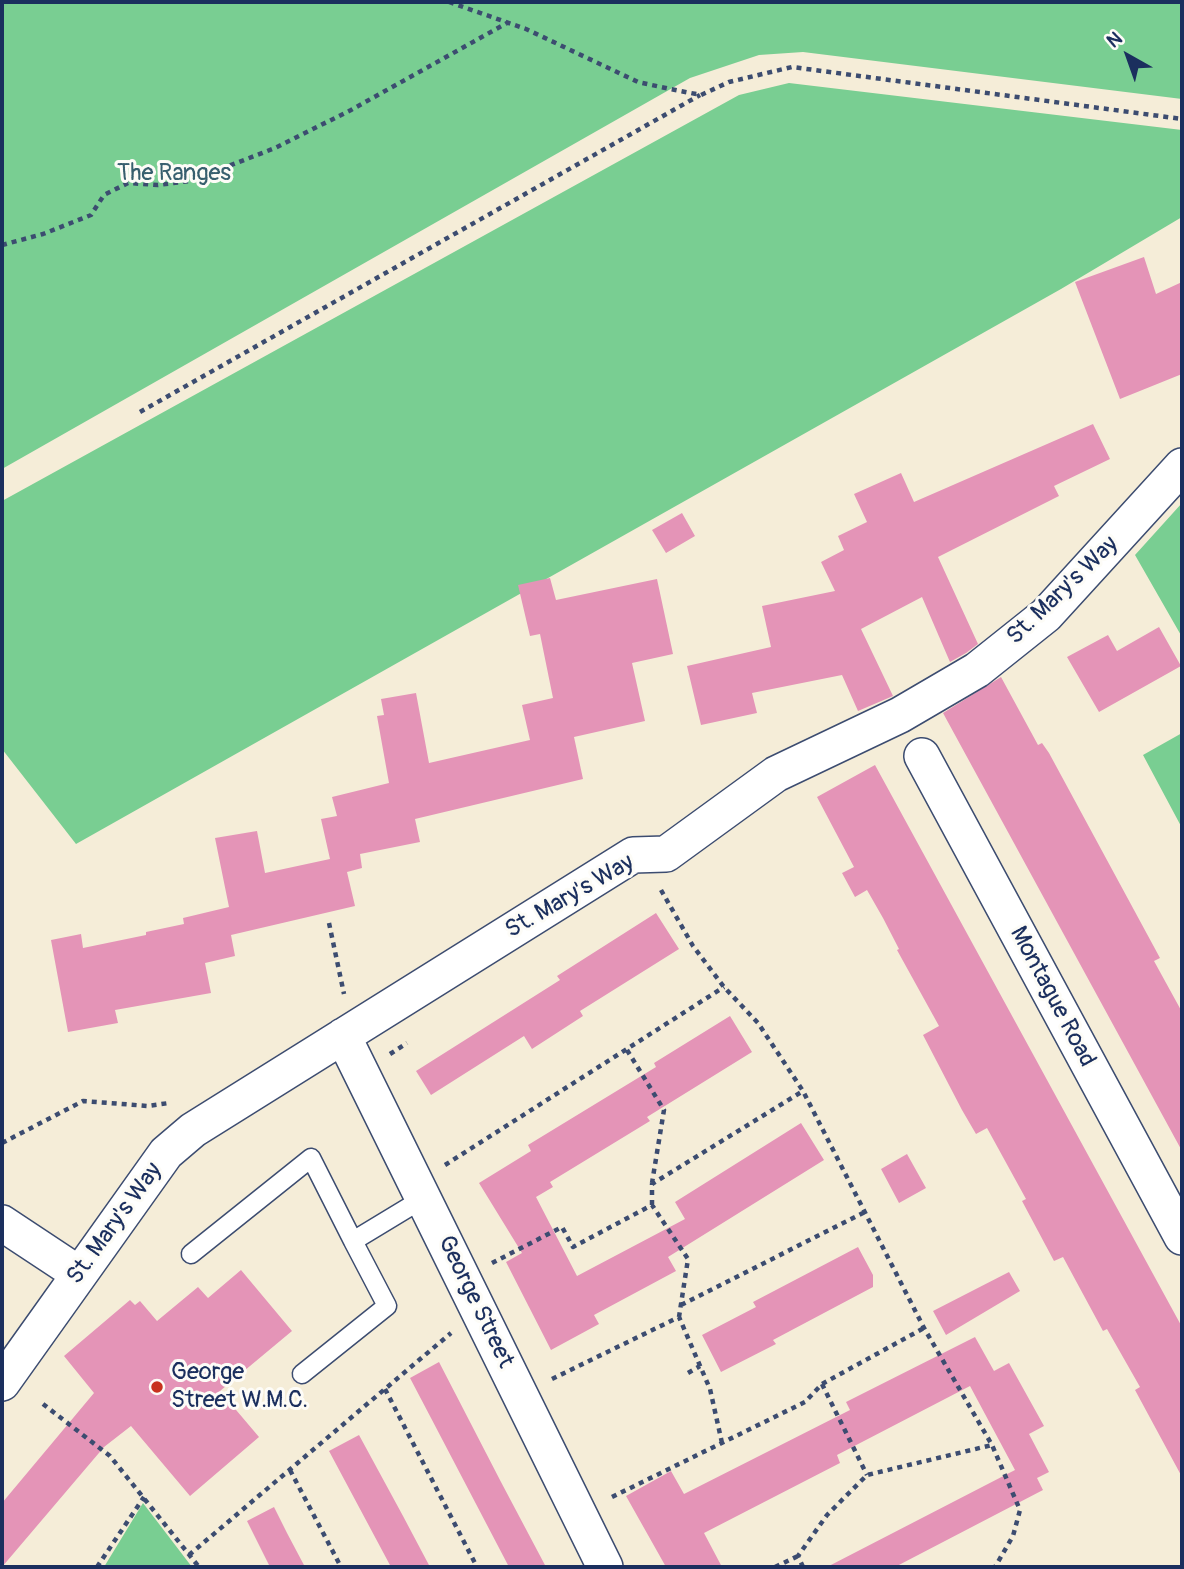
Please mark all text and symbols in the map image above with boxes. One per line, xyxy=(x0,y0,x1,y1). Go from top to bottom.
north arrow xyxy=(1093,21,1163,91)
text: N xyxy=(1102,27,1127,53)
park label: The Ranges xyxy=(117,160,231,188)
street label: St. Mary's Way xyxy=(1001,531,1125,651)
street label: St. Mary's Way xyxy=(501,849,639,945)
street label: Montague Road xyxy=(1003,922,1101,1072)
street label: St. Mary's Way xyxy=(61,1157,169,1291)
street label: George Street xyxy=(431,1231,519,1373)
place label: George Street W.M.C. xyxy=(171,1359,308,1415)
marker: George Street W.M.C. xyxy=(149,1379,165,1395)

